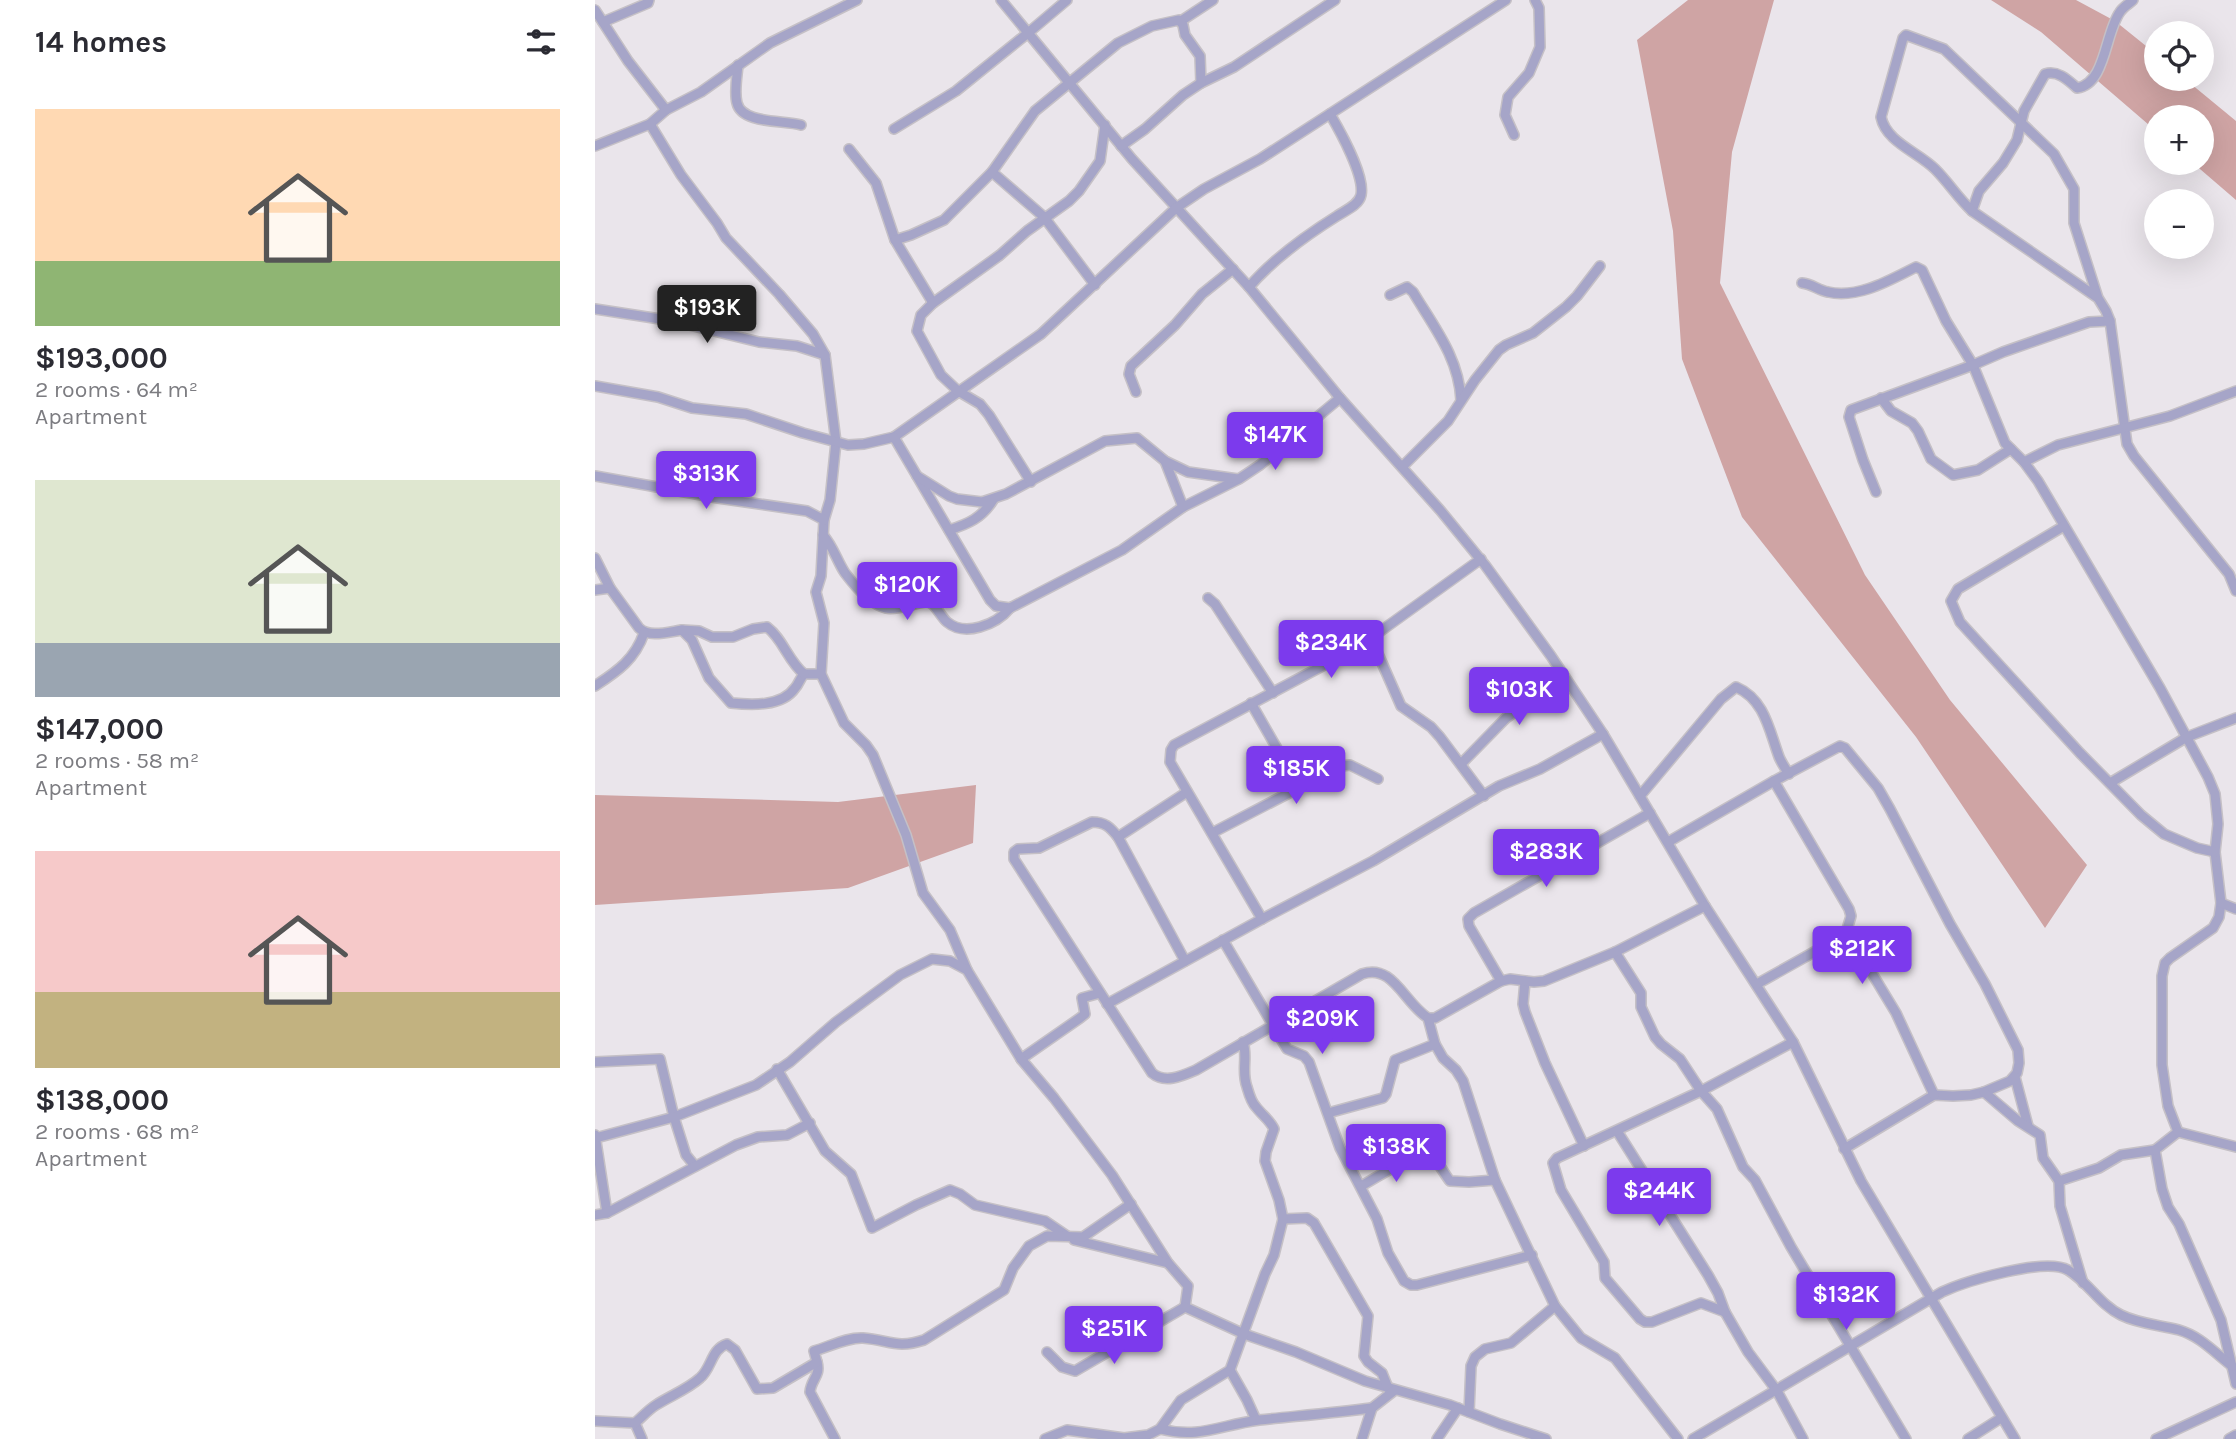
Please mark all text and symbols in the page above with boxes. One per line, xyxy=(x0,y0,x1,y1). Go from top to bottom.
map controls xyxy=(2144,21,2214,259)
button: locate xyxy=(2144,21,2214,91)
icon: filters xyxy=(522,23,560,61)
text: 14 homes xyxy=(35,24,167,60)
button: + xyxy=(2144,105,2214,175)
icon: home xyxy=(235,155,361,281)
button: − xyxy=(2144,189,2214,259)
pin: $193K xyxy=(658,286,756,345)
text: $193K xyxy=(673,294,741,321)
text: $193,000 xyxy=(35,340,168,376)
text: 2 rooms · 64 m² xyxy=(35,376,198,403)
text: Apartment xyxy=(35,403,147,430)
pin: $147K xyxy=(1226,412,1324,472)
text: $147K xyxy=(1243,421,1307,448)
pin: $313K xyxy=(657,452,755,511)
text: $313K xyxy=(672,460,740,487)
icon: home xyxy=(235,526,361,652)
pin: $120K xyxy=(858,562,956,622)
text: $120K xyxy=(873,571,941,598)
pin: $234K xyxy=(1282,620,1380,680)
text: $234K xyxy=(1295,629,1367,656)
pin: $103K xyxy=(1470,668,1568,727)
text: $103K xyxy=(1485,676,1553,703)
text: $147,000 xyxy=(35,711,164,747)
pin: $185K xyxy=(1247,746,1345,806)
text: 2 rooms · 58 m² xyxy=(35,747,199,774)
text: $185K xyxy=(1262,755,1330,782)
text: Apartment xyxy=(35,774,147,801)
pin: $283K xyxy=(1497,830,1595,889)
text: $283K xyxy=(1509,838,1583,865)
icon: home xyxy=(235,897,361,1023)
pin: $212K xyxy=(1813,926,1911,986)
text: $212K xyxy=(1829,935,1895,962)
pin: $209K xyxy=(1273,996,1371,1056)
text: $209K xyxy=(1285,1005,1359,1032)
text: $138,000 xyxy=(35,1082,169,1118)
text: 2 rooms · 68 m² xyxy=(35,1118,199,1145)
pin: $138K xyxy=(1347,1124,1445,1184)
text: $138K xyxy=(1362,1133,1430,1160)
text: Apartment xyxy=(35,1145,147,1172)
pin: $244K xyxy=(1610,1168,1708,1228)
text: $244K xyxy=(1623,1177,1695,1204)
pin: $132K xyxy=(1797,1272,1895,1332)
text: $132K xyxy=(1812,1281,1880,1308)
pin: $251K xyxy=(1065,1306,1163,1366)
text: $251K xyxy=(1081,1315,1147,1342)

